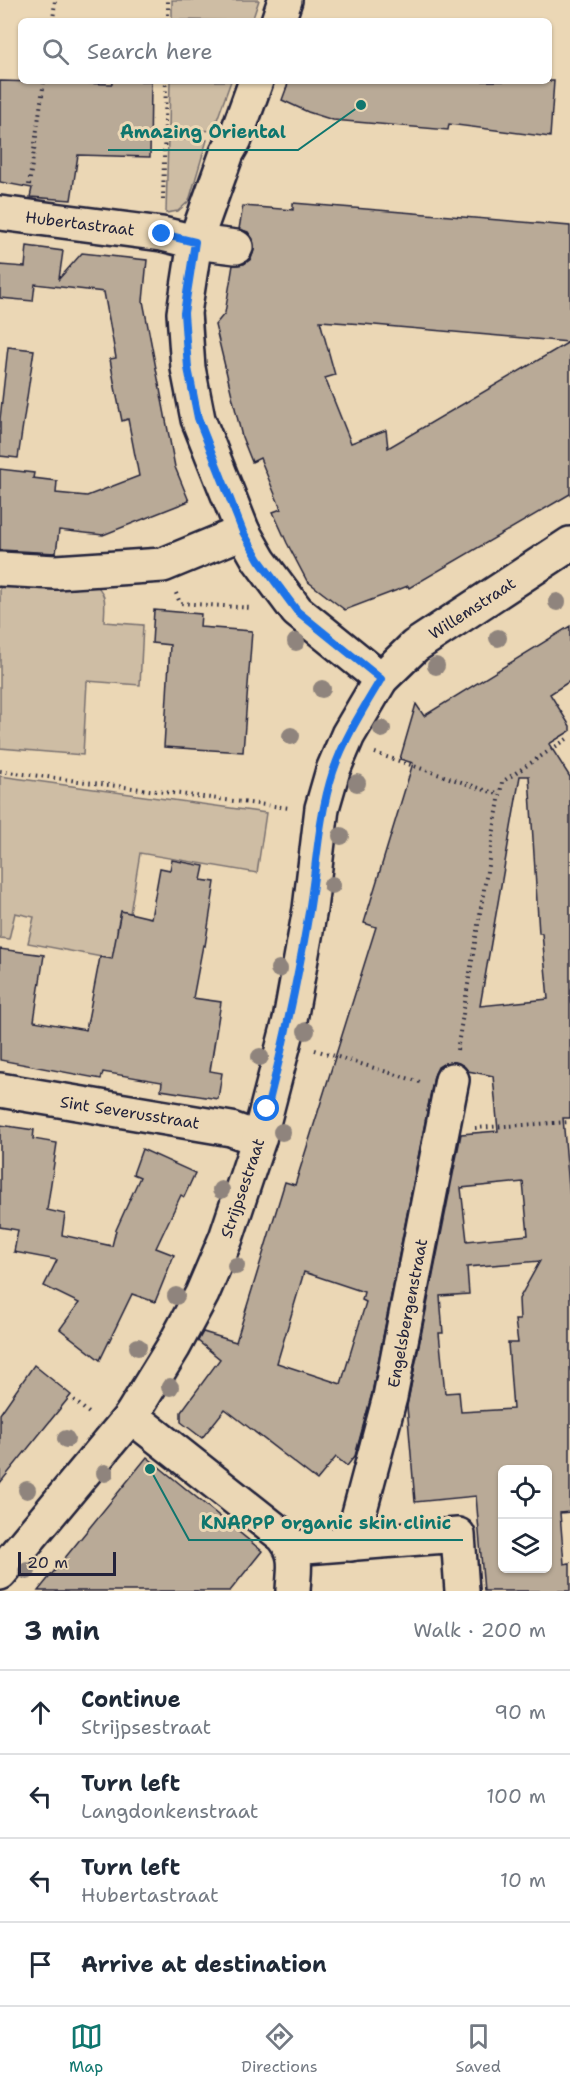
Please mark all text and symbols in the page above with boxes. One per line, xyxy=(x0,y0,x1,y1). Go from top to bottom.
search box xyxy=(18,18,552,84)
icon: search xyxy=(39,35,72,68)
text: Search here xyxy=(87,37,213,66)
callout: Amazing Oriental xyxy=(108,114,298,150)
text: Amazing Oriental xyxy=(120,120,286,144)
street label: Hubertastraat xyxy=(24,206,136,241)
route end xyxy=(148,220,174,246)
street label: Willemstraat xyxy=(425,573,520,644)
street label: Sint Severusstraat xyxy=(59,1091,201,1134)
route start xyxy=(253,1095,279,1121)
street label: Strijpsestraat xyxy=(216,1135,269,1241)
street label: Engelsbergenstraat xyxy=(383,1237,432,1389)
map controls xyxy=(498,1465,552,1573)
button: locate xyxy=(498,1465,552,1519)
callout: KNAPPP organic skin clinic xyxy=(189,1504,463,1540)
text: KNAPPP organic skin clinic xyxy=(201,1511,451,1535)
button: layers xyxy=(498,1519,552,1573)
scale bar xyxy=(18,1549,116,1576)
text: 20 m xyxy=(27,1552,68,1573)
text: 3 min xyxy=(24,1613,100,1648)
text: Walk · 200 m xyxy=(413,1617,546,1643)
text: Continue xyxy=(81,1685,181,1714)
icon: ahead xyxy=(24,1696,57,1729)
text: 90 m xyxy=(494,1699,546,1725)
text: Strijpsestraat xyxy=(81,1714,211,1740)
text: Turn left xyxy=(81,1769,180,1798)
icon: left xyxy=(24,1780,57,1813)
text: 100 m xyxy=(486,1783,546,1809)
text: Langdonkenstraat xyxy=(81,1798,259,1824)
text: Turn left xyxy=(81,1853,180,1882)
icon: left xyxy=(24,1864,57,1897)
text: 10 m xyxy=(500,1867,546,1893)
text: Hubertastraat xyxy=(81,1882,219,1908)
icon: arrive xyxy=(24,1948,57,1981)
text: Arrive at destination xyxy=(81,1950,327,1979)
tab: Map xyxy=(69,2020,103,2077)
tab: Directions xyxy=(241,2020,318,2077)
tab: Saved xyxy=(456,2020,501,2077)

